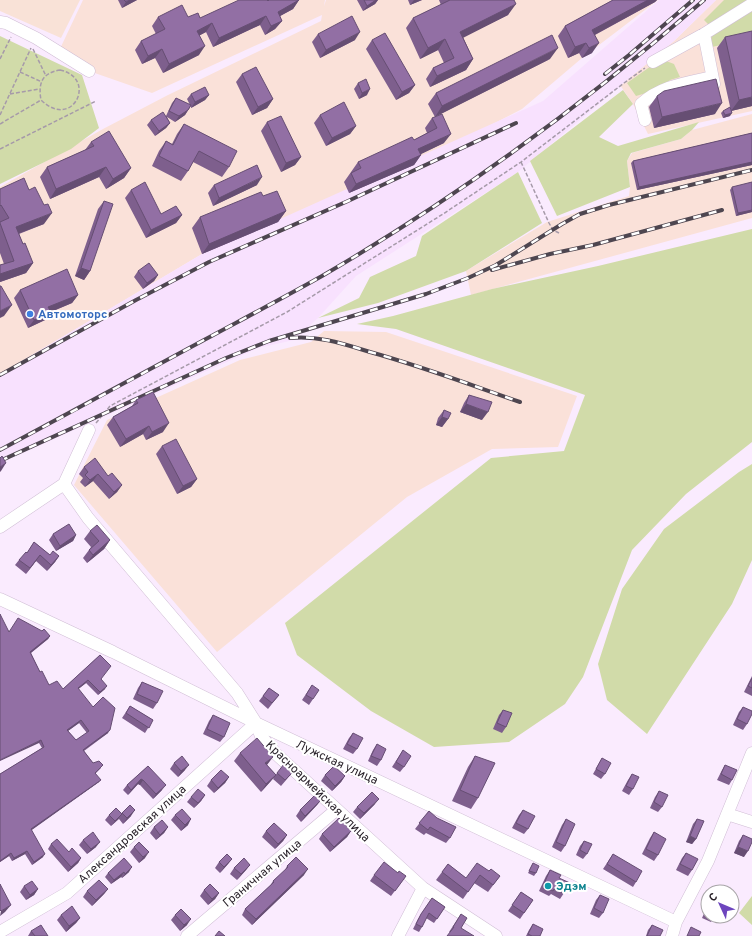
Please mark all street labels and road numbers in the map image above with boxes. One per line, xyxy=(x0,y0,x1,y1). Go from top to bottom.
street label: Лужская улица xyxy=(293,737,380,789)
street label: Красноармейская улица xyxy=(262,738,373,846)
street label: Александровская улица xyxy=(75,782,190,888)
street label: Граничная улица xyxy=(220,836,305,911)

